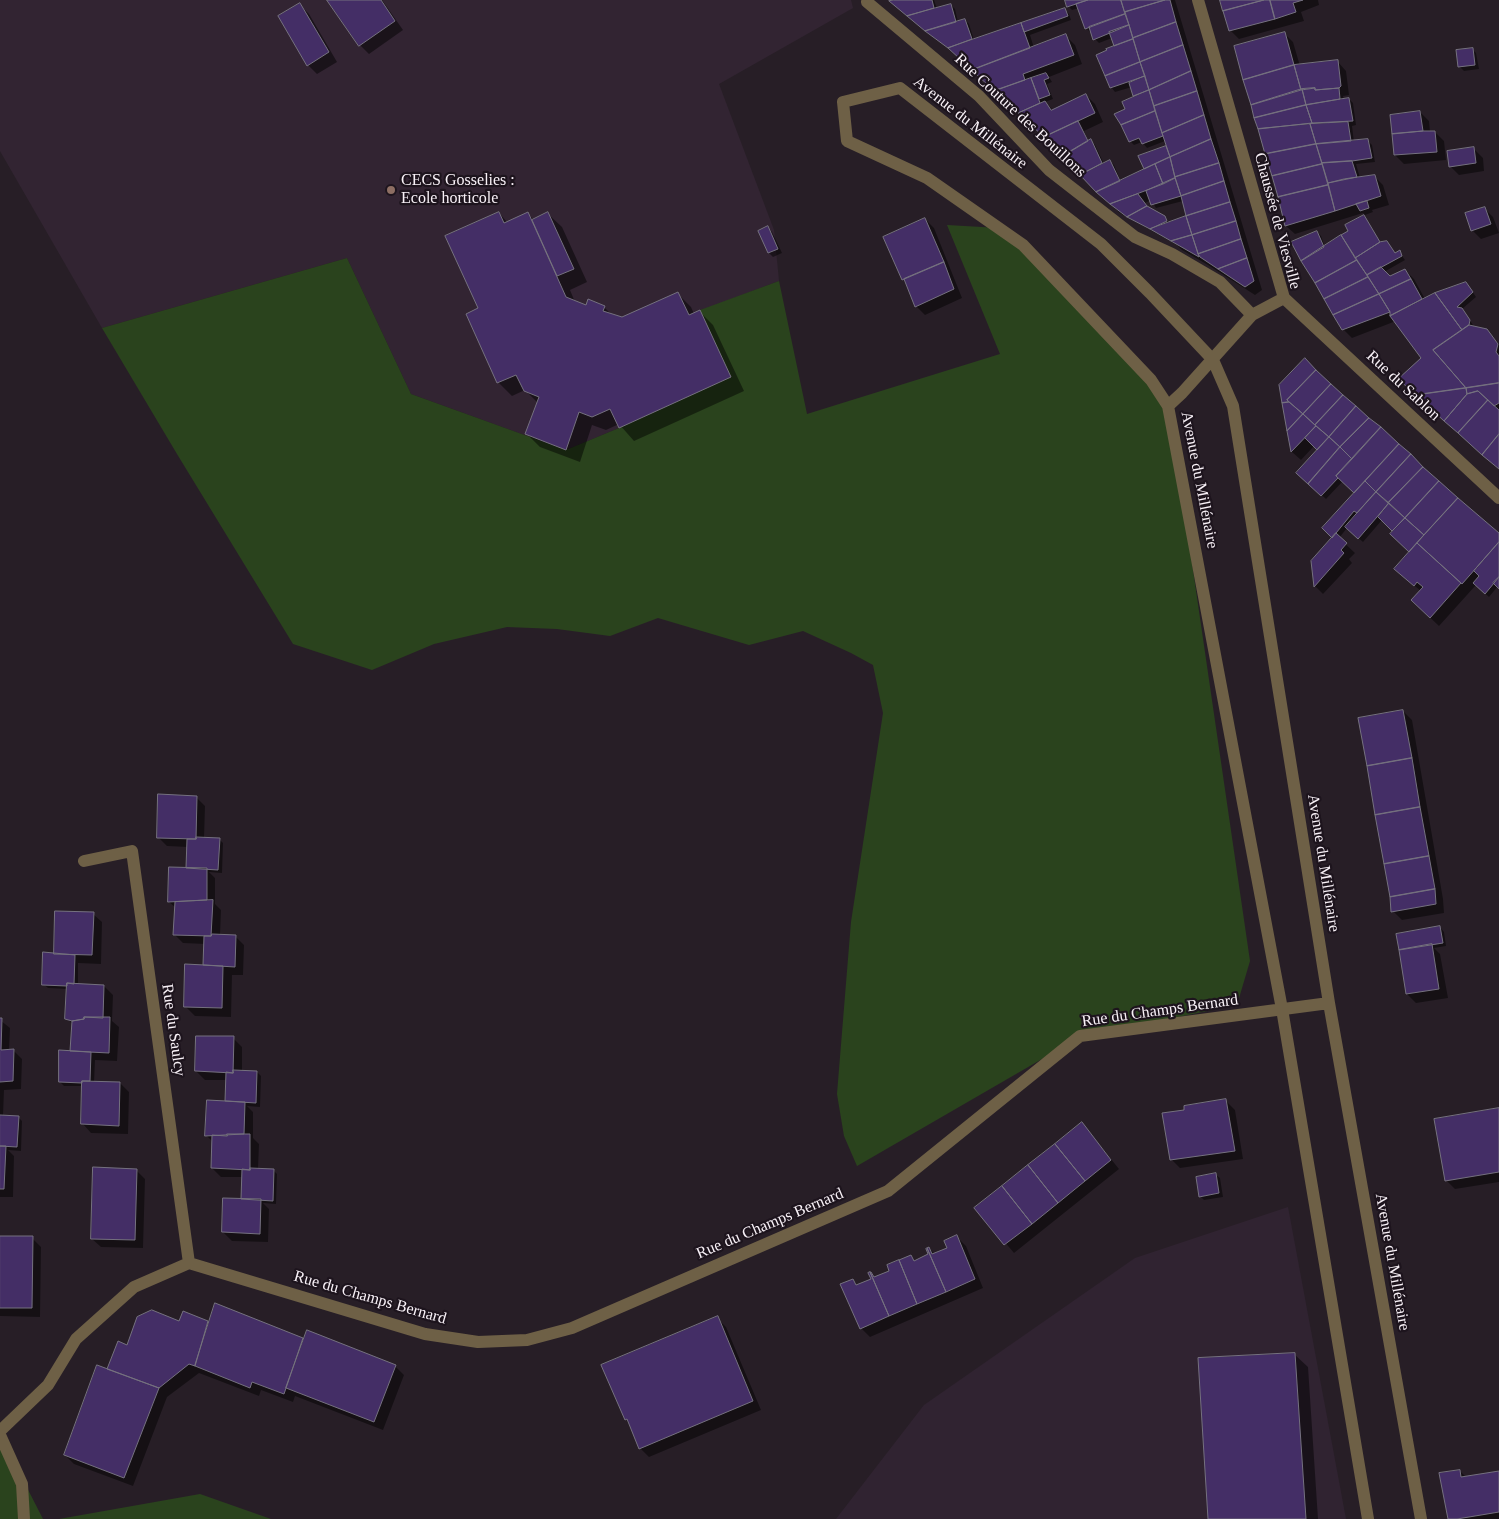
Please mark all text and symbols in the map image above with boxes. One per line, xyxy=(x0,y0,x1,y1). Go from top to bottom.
street label: Rue Couture des Bouillons xyxy=(950,50,1090,182)
street label: Avenue du Millénaire xyxy=(909,73,1031,173)
street label: Chaussée de Viesville xyxy=(1250,151,1304,291)
place label: CECS Gosselies : Ecole horticole xyxy=(401,171,515,209)
marker: CECS Gosselies : Ecole horticole xyxy=(385,184,397,196)
street label: Rue du Sablon xyxy=(1362,347,1444,425)
street label: Avenue du Millénaire xyxy=(1176,410,1222,550)
street label: Avenue du Millénaire xyxy=(1303,793,1343,933)
street label: Rue du Saulcy xyxy=(157,982,189,1078)
street label: Rue du Champs Bernard xyxy=(1081,991,1239,1031)
street label: Rue du Champs Bernard xyxy=(694,1184,846,1264)
street label: Avenue du Millénaire xyxy=(1370,1192,1414,1332)
street label: Rue du Champs Bernard xyxy=(292,1267,448,1329)

